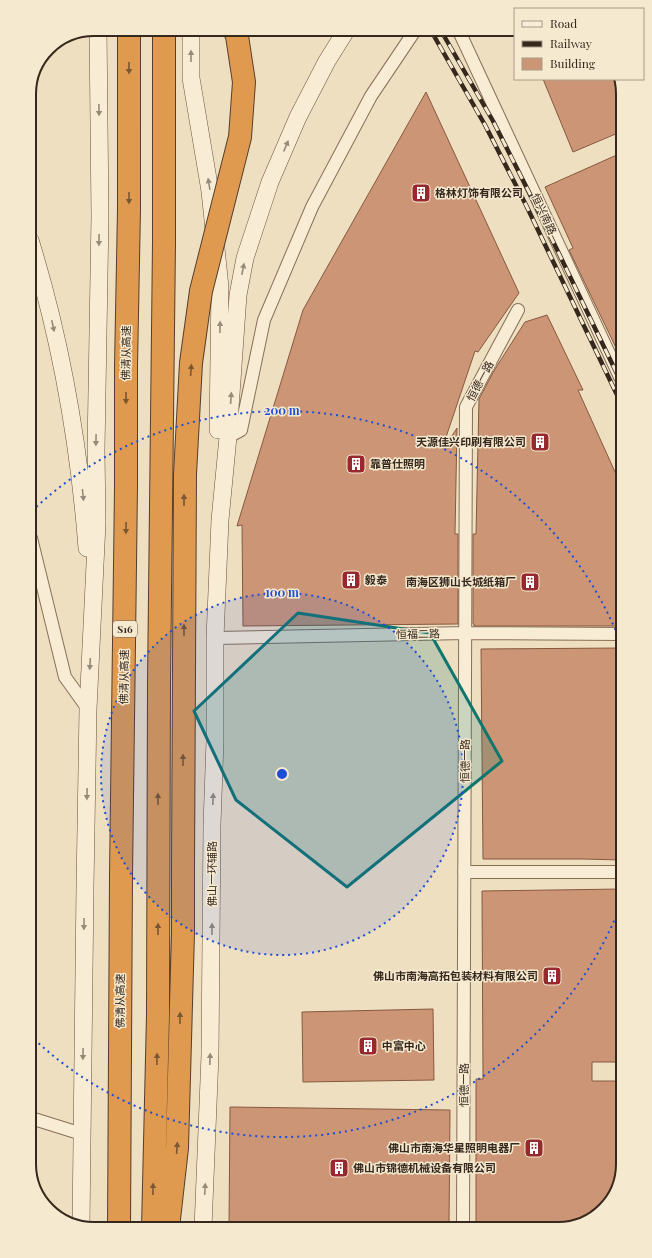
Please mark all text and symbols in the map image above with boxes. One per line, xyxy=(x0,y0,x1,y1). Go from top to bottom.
legend xyxy=(514,8,644,80)
text: Road xyxy=(550,15,577,31)
text: Railway xyxy=(550,35,592,51)
one-way arrow xyxy=(188,49,194,62)
text: Building xyxy=(550,55,596,71)
one-way arrow xyxy=(126,62,132,75)
one-way arrow xyxy=(96,104,102,117)
one-way arrow xyxy=(282,140,289,152)
one-way arrow xyxy=(205,178,211,190)
building icon: 格林灯饰有限公司 xyxy=(410,182,432,204)
place label: 格林灯饰有限公司 xyxy=(435,185,523,200)
street label: 恒兴南路 xyxy=(528,191,561,237)
one-way arrow xyxy=(126,192,132,205)
one-way arrow xyxy=(96,234,102,247)
one-way arrow xyxy=(240,263,246,275)
one-way arrow xyxy=(50,319,56,332)
one-way arrow xyxy=(217,320,223,333)
street label: 佛清从高速 xyxy=(118,325,133,381)
street label: 恒德一路 xyxy=(463,358,497,404)
one-way arrow xyxy=(188,363,194,376)
one-way arrow xyxy=(228,391,234,404)
one-way arrow xyxy=(123,392,129,405)
text: 200 m xyxy=(264,402,300,418)
building icon: 天源佳兴印刷有限公司 xyxy=(529,431,551,453)
one-way arrow xyxy=(93,434,99,447)
place label: 天源佳兴印刷有限公司 xyxy=(416,434,526,449)
building icon: 靠普仕照明 xyxy=(345,453,367,475)
place label: 靠普仕照明 xyxy=(370,456,425,471)
one-way arrow xyxy=(79,489,86,501)
one-way arrow xyxy=(181,494,188,506)
one-way arrow xyxy=(123,522,129,535)
building icon: 毅泰 xyxy=(340,569,362,591)
building icon: 南海区狮山长城纸箱厂 xyxy=(519,571,541,593)
place label: 毅泰 xyxy=(364,572,388,587)
place label: 南海区狮山长城纸箱厂 xyxy=(406,574,516,589)
text: 100 m xyxy=(265,584,299,600)
road number: S16 xyxy=(113,621,137,637)
one-way arrow xyxy=(181,623,187,636)
street label: 恒福二路 xyxy=(396,626,440,641)
street label: 佛清从高速 xyxy=(116,649,131,705)
one-way arrow xyxy=(87,658,94,670)
street label: 恒德一路 xyxy=(457,739,472,783)
one-way arrow xyxy=(180,753,186,766)
centre of rings xyxy=(275,767,289,781)
one-way arrow xyxy=(83,788,90,800)
one-way arrow xyxy=(155,792,161,805)
one-way arrow xyxy=(210,792,216,805)
street label: 佛山一环辅路 xyxy=(204,841,219,907)
one-way arrow xyxy=(81,918,87,931)
one-way arrow xyxy=(155,922,161,935)
one-way arrow xyxy=(209,922,215,935)
building icon: 佛山市南海高拓包装材料有限公司 xyxy=(541,965,563,987)
place label: 佛山市南海高拓包装材料有限公司 xyxy=(373,968,538,983)
street label: 佛清从高速 xyxy=(112,974,127,1029)
one-way arrow xyxy=(177,1012,184,1024)
building icon: 中富中心 xyxy=(357,1035,379,1057)
place label: 中富中心 xyxy=(382,1038,426,1053)
one-way arrow xyxy=(80,1048,86,1061)
one-way arrow xyxy=(207,1052,213,1065)
one-way arrow xyxy=(153,1053,160,1065)
street label: 恒德一路 xyxy=(456,1063,471,1107)
building icon: 佛山市南海华星照明电器厂 xyxy=(523,1137,545,1159)
place label: 佛山市南海华星照明电器厂 xyxy=(388,1140,520,1155)
one-way arrow xyxy=(174,1142,181,1154)
building icon: 佛山市锦德机械设备有限公司 xyxy=(328,1157,350,1179)
place label: 佛山市锦德机械设备有限公司 xyxy=(353,1160,496,1175)
one-way arrow xyxy=(150,1182,156,1195)
one-way arrow xyxy=(202,1182,208,1195)

